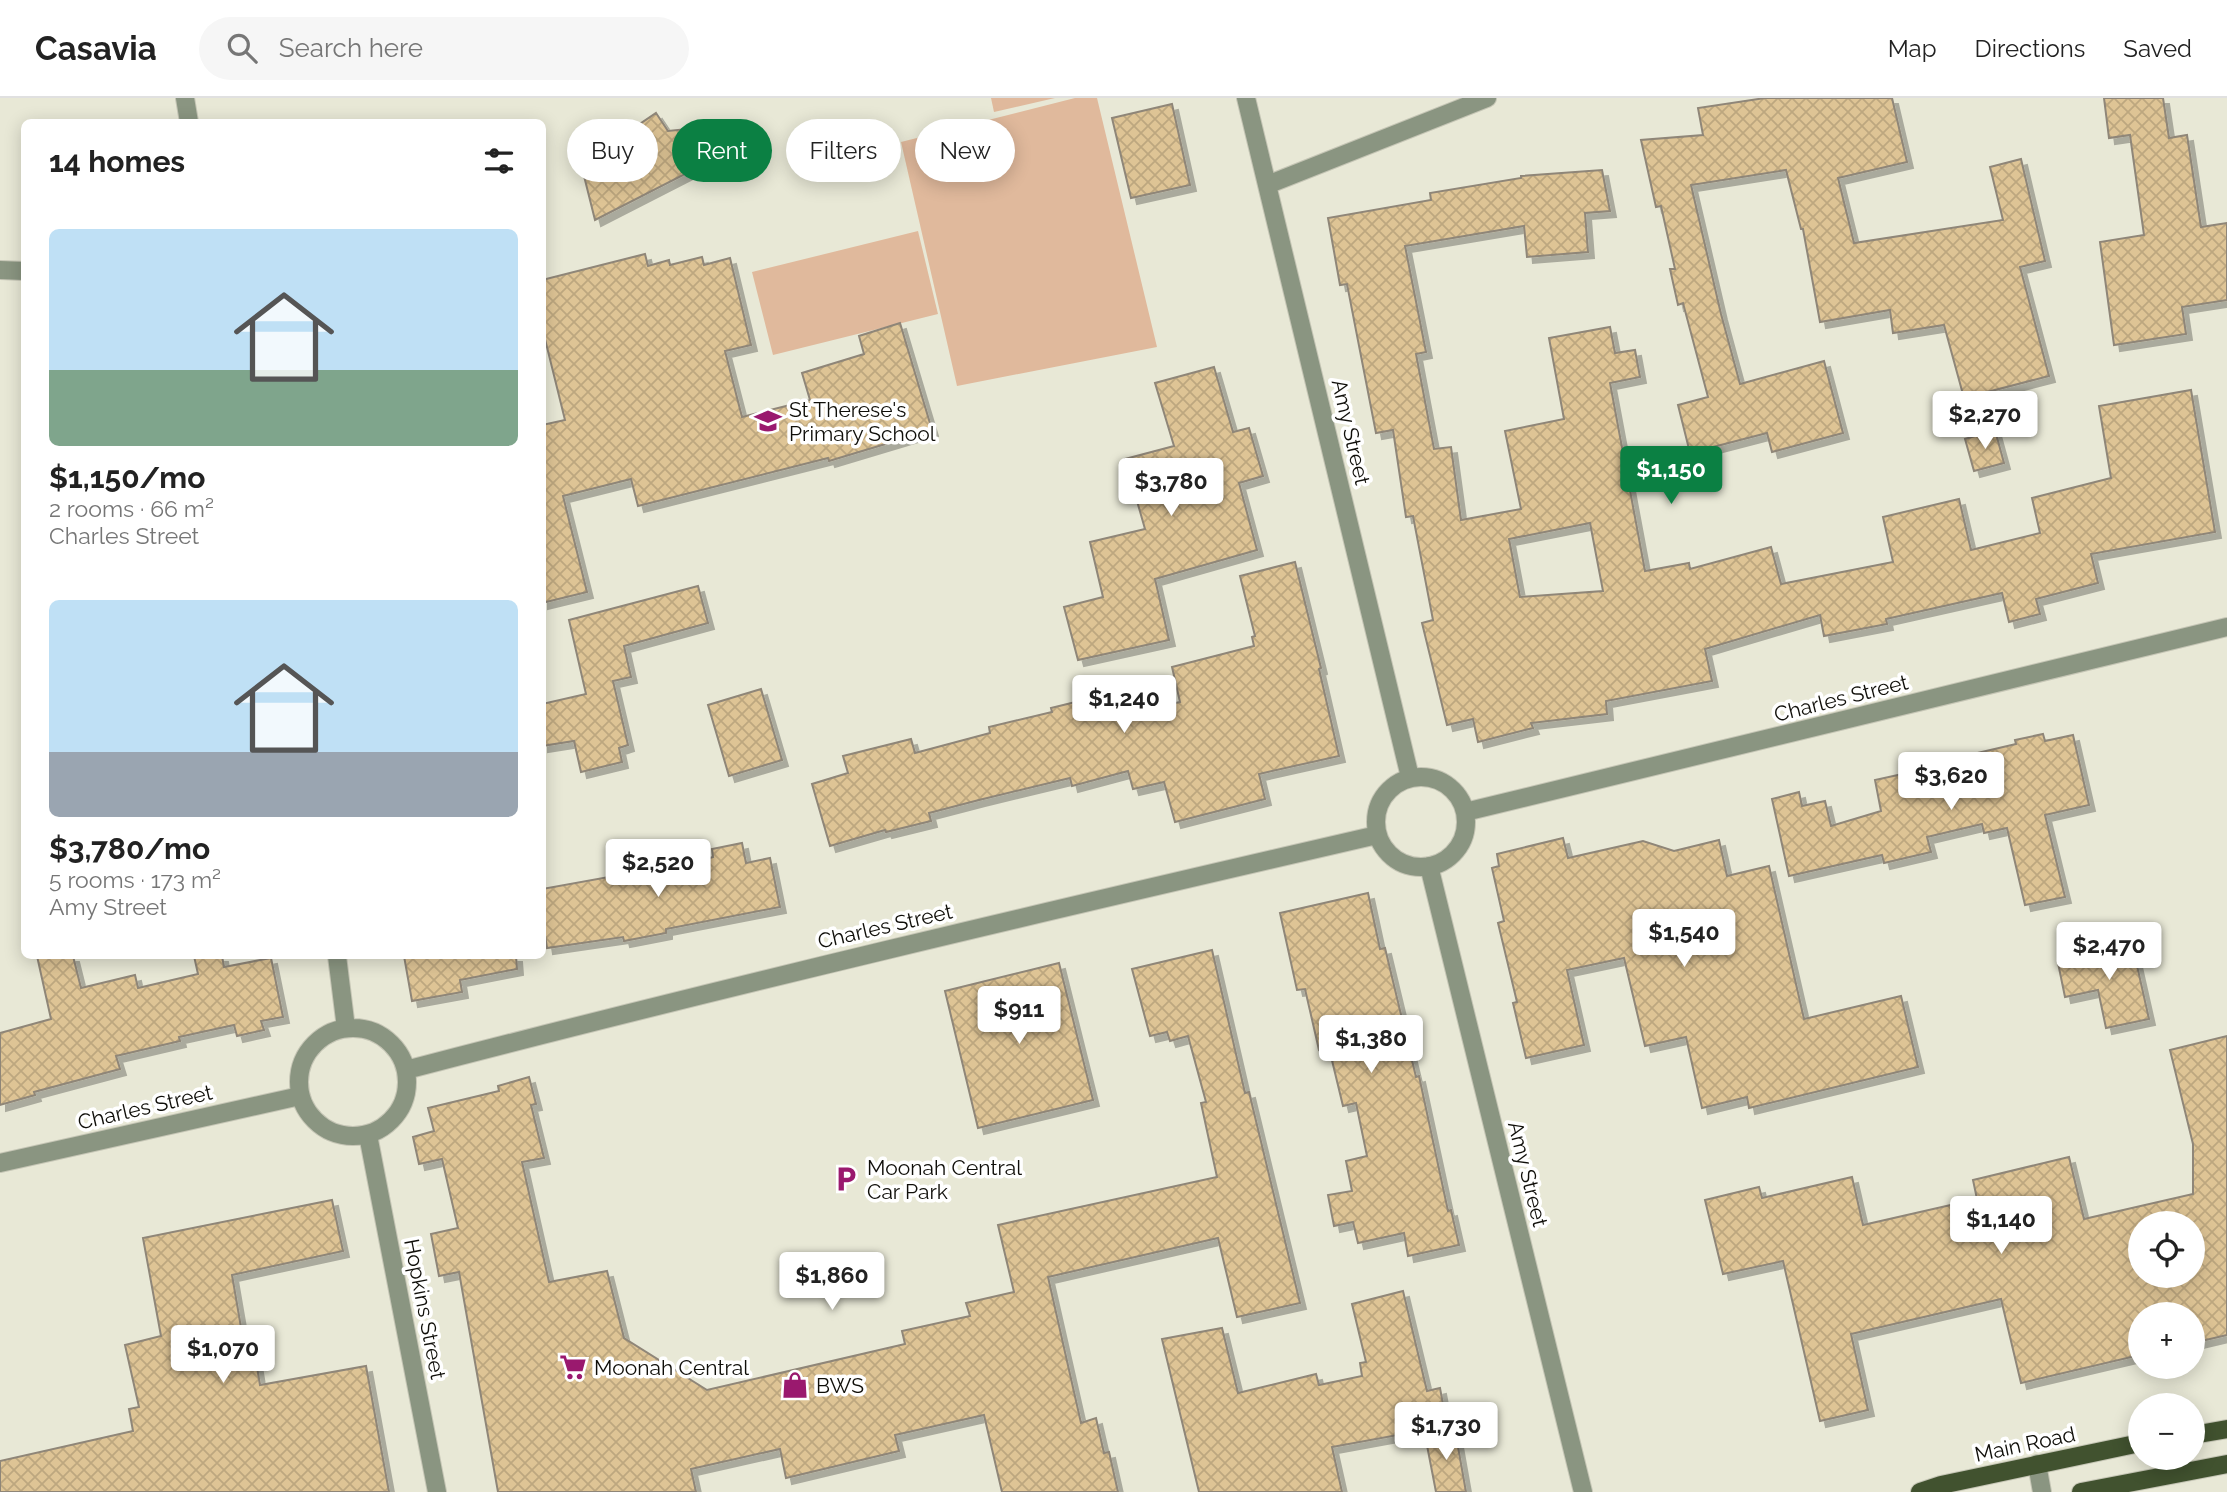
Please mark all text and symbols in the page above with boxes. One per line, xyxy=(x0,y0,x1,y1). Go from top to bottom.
search box xyxy=(199,17,689,80)
text: Casavia xyxy=(35,29,157,68)
icon: search xyxy=(223,29,261,67)
text: Search here xyxy=(279,33,423,63)
text: Map xyxy=(1888,34,1937,63)
text: Directions xyxy=(1975,34,2085,63)
text: Saved xyxy=(2123,34,2192,63)
chip: Buy xyxy=(567,119,658,182)
chip: Rent xyxy=(672,119,772,182)
chip: Filters xyxy=(786,119,901,182)
chip: New xyxy=(915,119,1015,182)
icon: filters xyxy=(480,142,518,180)
text: 14 homes xyxy=(49,144,185,179)
icon: home xyxy=(221,274,347,400)
street label: Amy Street xyxy=(1327,377,1375,487)
pin: $2,270 xyxy=(1928,392,2042,451)
place label: St Therese's Primary School xyxy=(789,397,936,446)
text: $2,270 xyxy=(1949,400,2021,427)
school or university icon: St Therese's Primary School xyxy=(753,406,783,436)
pin: $1,150 xyxy=(1614,446,1728,506)
text: $1,150 xyxy=(1636,455,1706,482)
pin: $3,780 xyxy=(1114,458,1228,518)
text: $1,150/mo xyxy=(49,460,205,495)
text: $3,780 xyxy=(1134,467,1208,494)
text: 2 rooms · 66 m² xyxy=(49,495,214,522)
text: Charles Street xyxy=(49,522,199,549)
icon: home xyxy=(221,645,347,771)
street label: Charles Street xyxy=(1771,669,1911,727)
pin: $1,240 xyxy=(1067,676,1181,735)
text: $1,240 xyxy=(1088,684,1160,711)
pin: $3,620 xyxy=(1894,752,2008,812)
text: $3,620 xyxy=(1914,761,1988,788)
text: $3,780/mo xyxy=(49,831,210,866)
pin: $2,520 xyxy=(601,840,715,899)
text: $2,520 xyxy=(622,848,694,875)
text: 5 rooms · 173 m² xyxy=(49,866,221,893)
text: Amy Street xyxy=(49,893,167,920)
street label: Charles Street xyxy=(815,898,955,954)
pin: $1,540 xyxy=(1627,910,1741,969)
text: $1,540 xyxy=(1648,918,1720,945)
pin: $2,470 xyxy=(2052,922,2166,982)
text: $2,470 xyxy=(2072,931,2146,958)
pin: $911 xyxy=(978,986,1060,1046)
text: $911 xyxy=(994,995,1044,1022)
pin: $1,380 xyxy=(1314,1016,1428,1075)
text: $1,380 xyxy=(1335,1024,1407,1051)
street label: Charles Street xyxy=(75,1079,215,1135)
street label: Amy Street xyxy=(1503,1119,1553,1229)
place label: Moonah Central Car Park xyxy=(867,1155,1022,1204)
parking icon: Moonah Central Car Park xyxy=(831,1164,861,1194)
pin: $1,140 xyxy=(1944,1196,2058,1256)
text: $1,140 xyxy=(1966,1205,2036,1232)
map controls xyxy=(2128,1211,2205,1470)
button: locate xyxy=(2128,1211,2205,1288)
street label: Hopkins Street xyxy=(399,1237,451,1381)
pin: $1,860 xyxy=(775,1252,889,1312)
text: $1,860 xyxy=(795,1261,869,1288)
button: + xyxy=(2128,1302,2205,1379)
pin: $1,070 xyxy=(166,1326,280,1385)
text: $1,070 xyxy=(187,1334,259,1361)
supermarket icon: Moonah Central xyxy=(558,1352,588,1382)
place label: Moonah Central xyxy=(594,1355,749,1380)
shop icon: BWS xyxy=(780,1370,810,1400)
place label: BWS xyxy=(816,1373,864,1398)
button: − xyxy=(2128,1393,2205,1470)
pin: $1,730 xyxy=(1389,1402,1503,1462)
text: $1,730 xyxy=(1411,1411,1481,1438)
street label: Main Road xyxy=(1972,1421,2078,1467)

